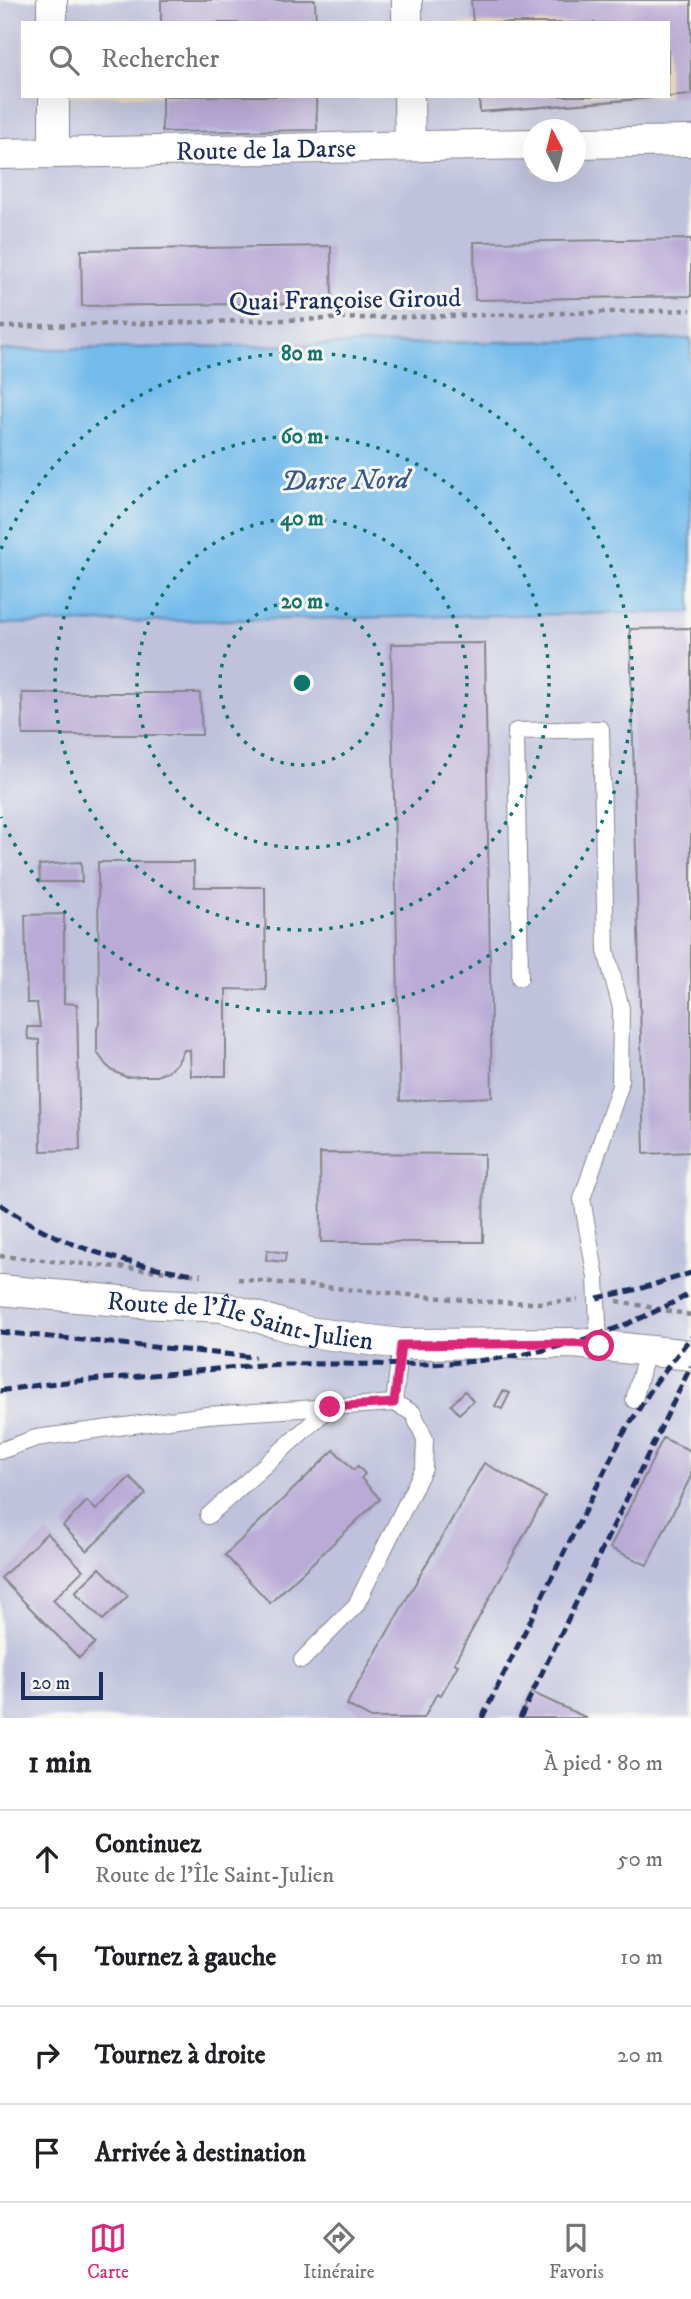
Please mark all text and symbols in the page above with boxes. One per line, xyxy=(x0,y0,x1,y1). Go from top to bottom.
search box xyxy=(21,21,670,98)
icon: search xyxy=(45,41,83,79)
text: Rechercher xyxy=(101,43,219,76)
north arrow xyxy=(523,119,586,182)
street label: Route de la Darse xyxy=(175,132,356,169)
street label: Quai Françoise Giroud xyxy=(229,282,461,319)
text: 80 m xyxy=(281,341,323,367)
text: 60 m xyxy=(281,424,323,450)
water label: Darse Nord xyxy=(281,462,413,499)
text: 40 m xyxy=(280,506,324,532)
text: 20 m xyxy=(281,589,323,615)
centre of rings xyxy=(290,671,314,695)
street label: Route de l'Île Saint-Julien xyxy=(106,1285,376,1358)
route start xyxy=(583,1330,614,1361)
route end xyxy=(314,1391,345,1422)
scale bar xyxy=(21,1669,103,1701)
text: 20 m xyxy=(32,1672,70,1695)
text: 1 min xyxy=(28,1745,91,1782)
text: À pied · 80 m xyxy=(543,1749,663,1778)
text: Continuez xyxy=(95,1828,201,1861)
icon: ahead xyxy=(28,1840,66,1878)
text: 50 m xyxy=(617,1845,663,1874)
text: Route de l'Île Saint-Julien xyxy=(95,1861,334,1890)
icon: left xyxy=(28,1938,66,1976)
text: Tournez à gauche xyxy=(95,1941,276,1974)
text: 10 m xyxy=(620,1943,663,1972)
icon: right xyxy=(28,2036,66,2074)
text: Tournez à droite xyxy=(95,2039,266,2072)
text: 20 m xyxy=(617,2041,663,2070)
icon: arrive xyxy=(28,2134,66,2172)
text: Arrivée à destination xyxy=(95,2137,306,2170)
tab: Carte xyxy=(87,2219,129,2284)
tab: Itinéraire xyxy=(303,2219,375,2284)
tab: Favoris xyxy=(549,2219,604,2284)

